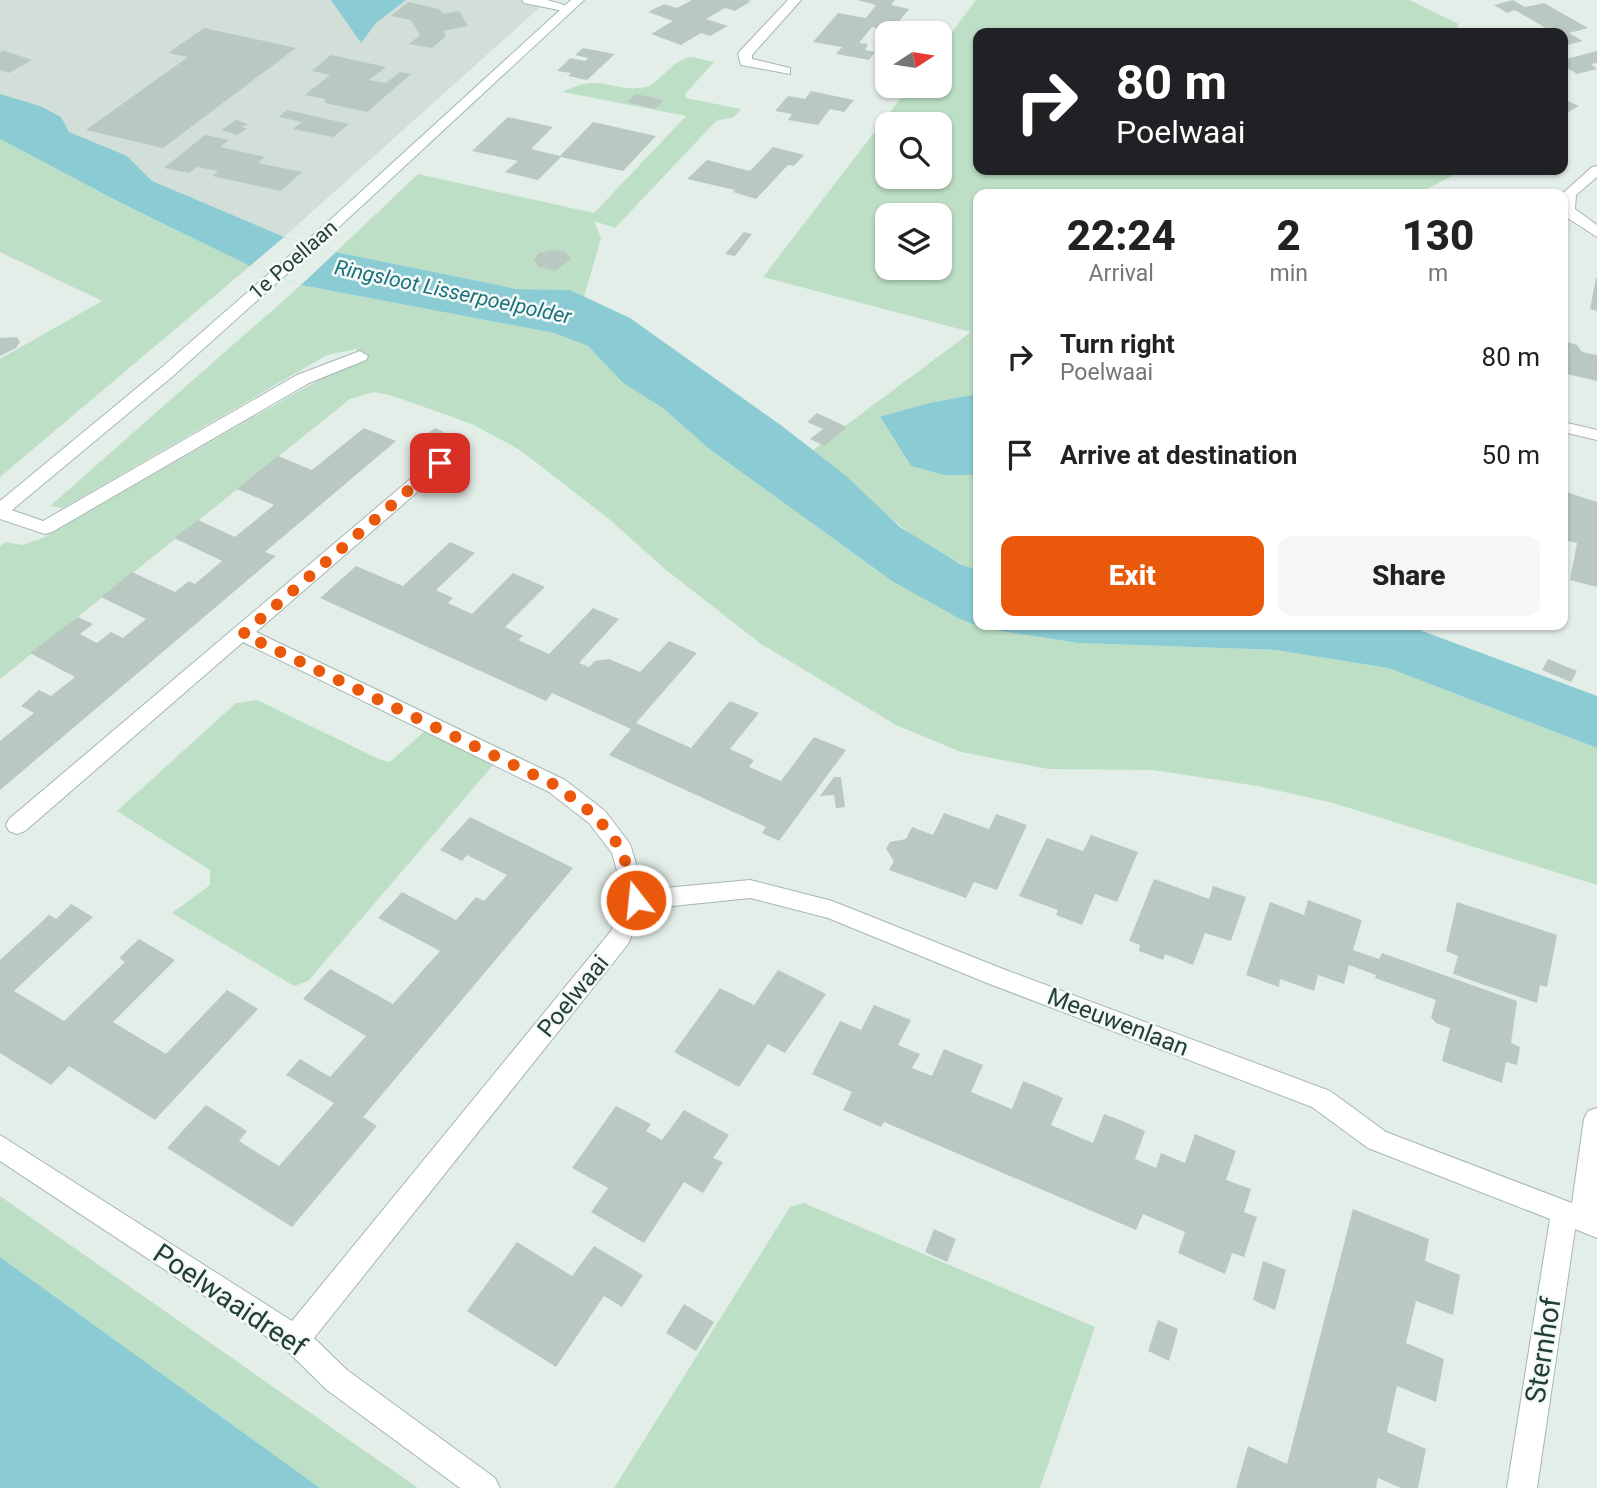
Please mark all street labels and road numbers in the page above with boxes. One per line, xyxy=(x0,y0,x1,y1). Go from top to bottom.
street label: 1e Poellaan xyxy=(244,215,342,305)
street label: Poelwaai xyxy=(532,949,614,1043)
street label: Meeuwenlaan xyxy=(1043,982,1193,1062)
street label: Poelwaaidreef xyxy=(147,1237,313,1364)
street label: Sternhof xyxy=(1518,1294,1568,1405)

